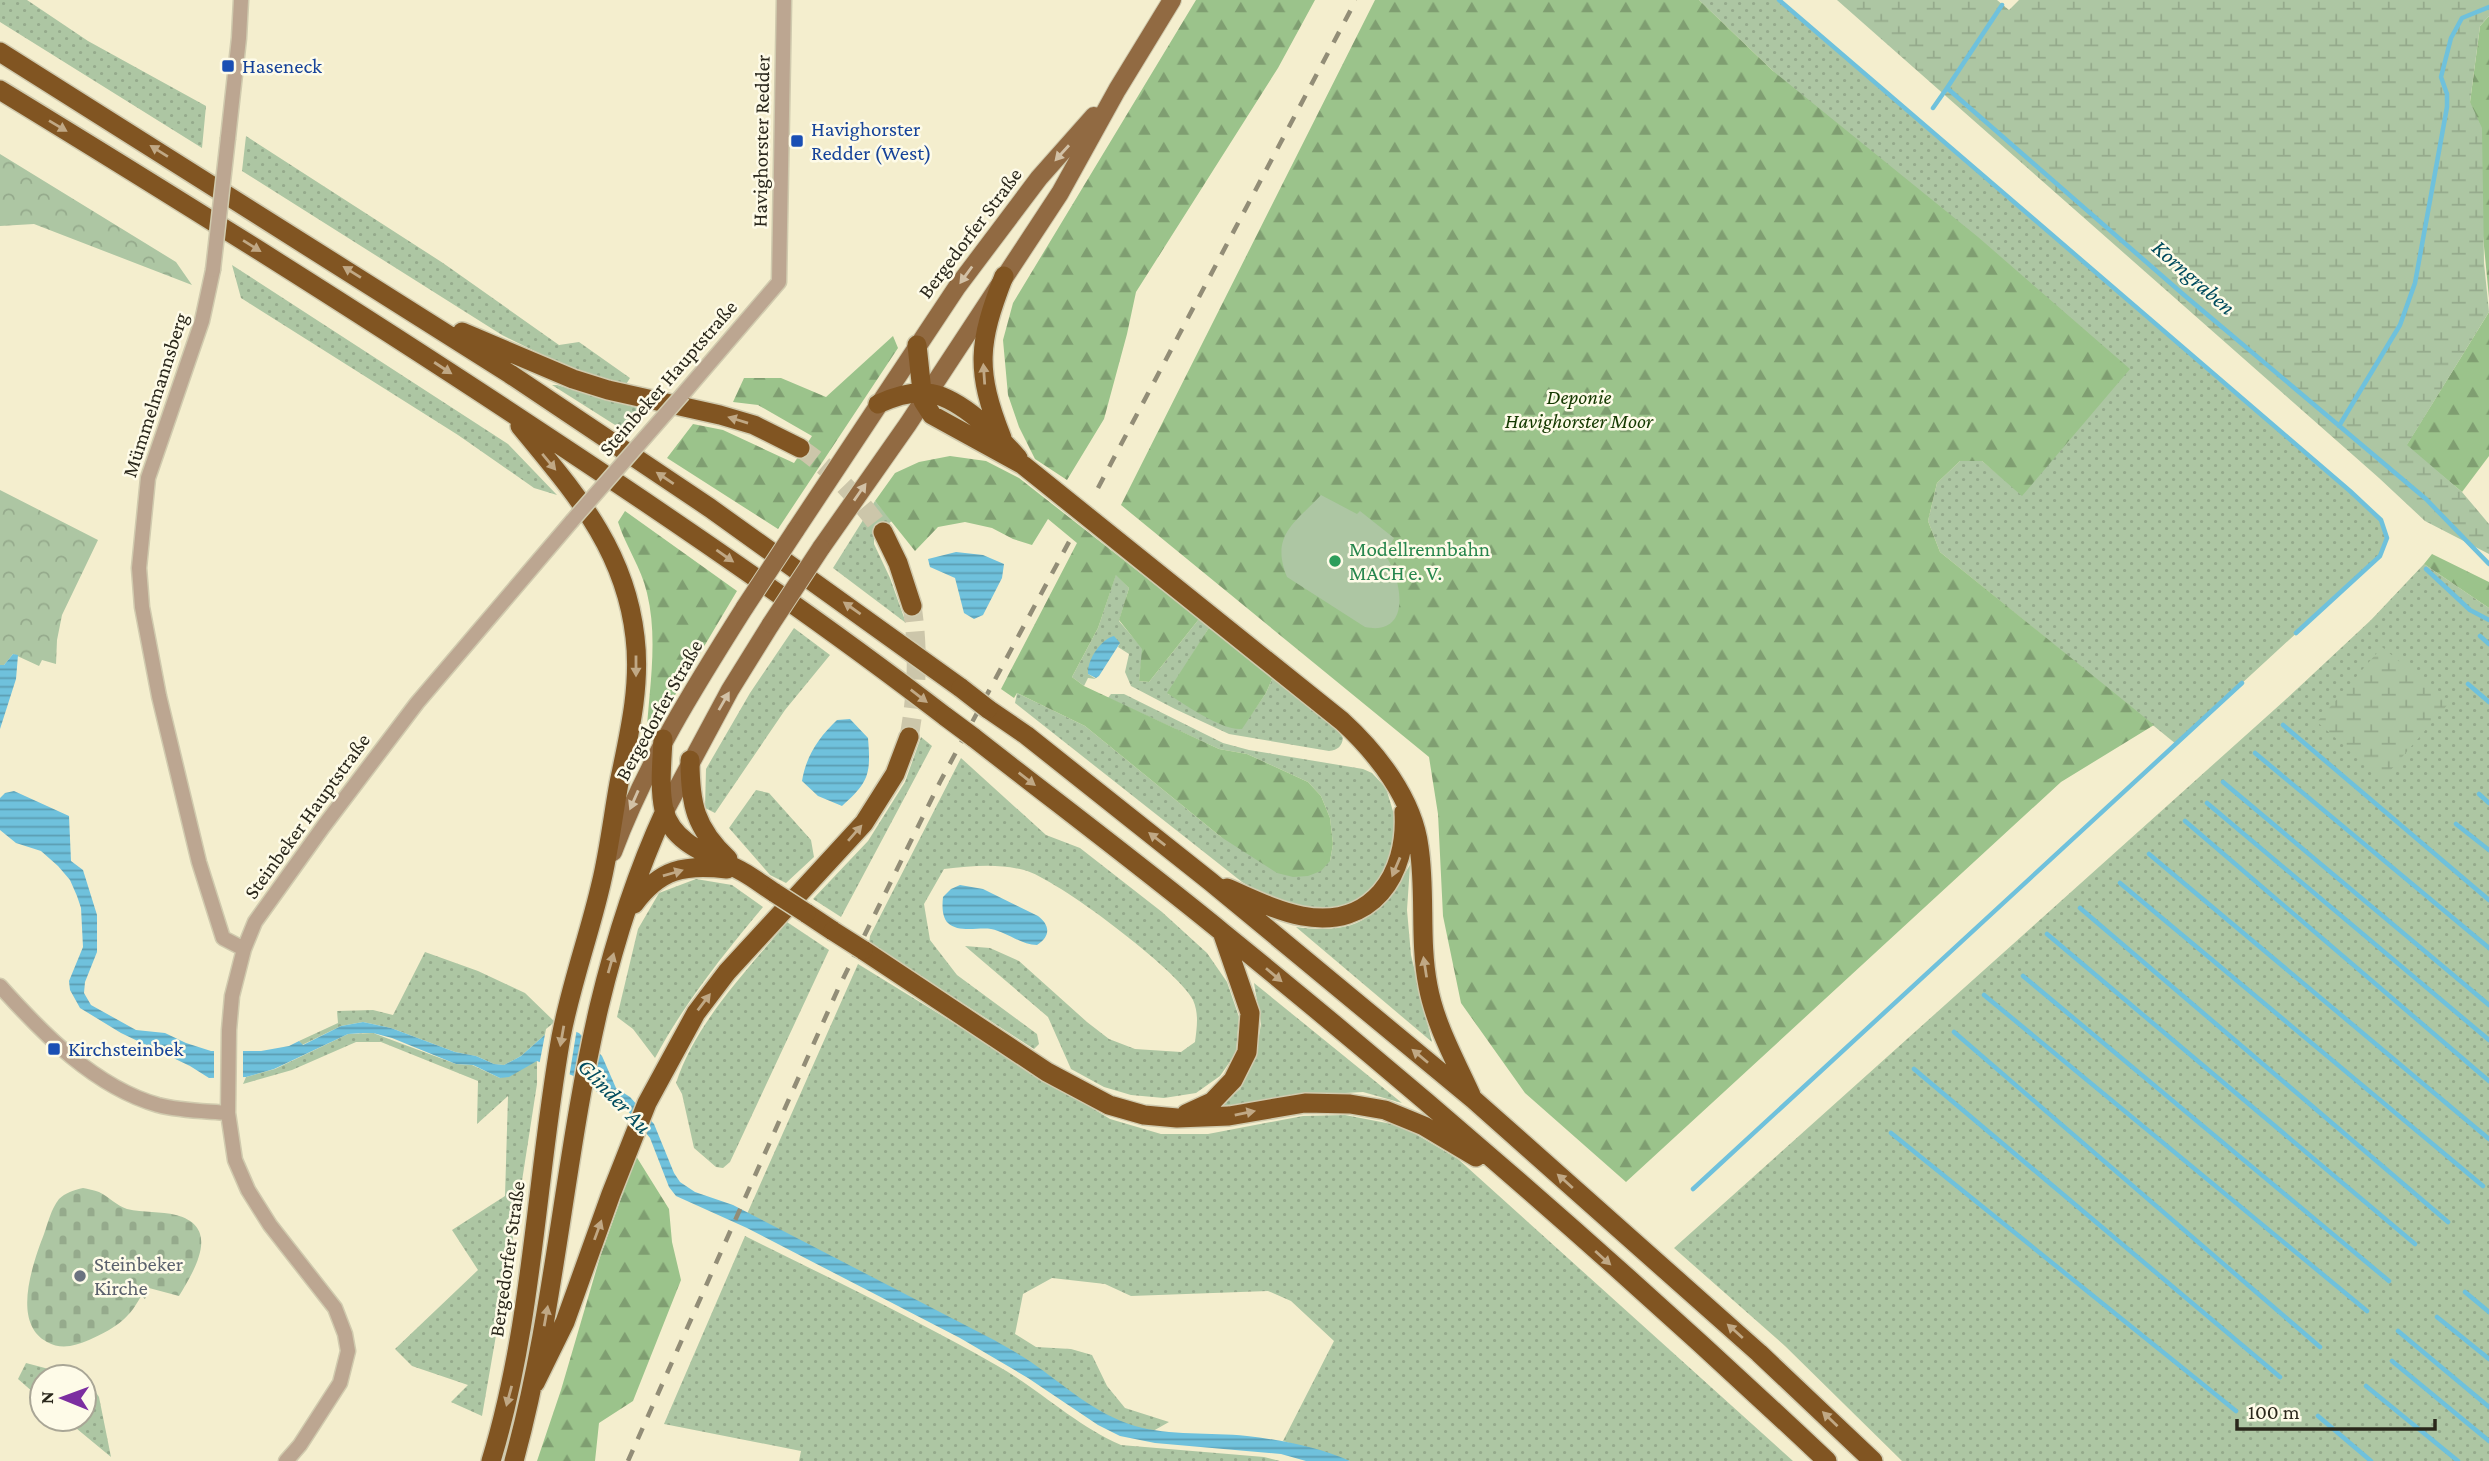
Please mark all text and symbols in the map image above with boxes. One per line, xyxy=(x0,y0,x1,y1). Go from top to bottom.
place label: Haseneck xyxy=(242,54,322,78)
street label: Havighorster Redder xyxy=(747,54,775,228)
marker: Haseneck xyxy=(220,58,236,74)
place label: Havighorster Redder (West) xyxy=(811,117,932,165)
one-way arrow xyxy=(49,120,68,132)
marker: Havighorster Redder (West) xyxy=(789,133,805,149)
one-way arrow xyxy=(1054,144,1070,162)
one-way arrow xyxy=(150,145,169,158)
street label: Bergedorfer Straße xyxy=(913,163,1027,303)
water label: Korngraben xyxy=(2147,234,2241,320)
one-way arrow xyxy=(242,239,261,252)
one-way arrow xyxy=(342,266,361,279)
one-way arrow xyxy=(959,266,973,284)
street label: Steinbeker Hauptstraße xyxy=(594,295,742,461)
street label: Mümmelmannsberg xyxy=(117,310,193,480)
one-way arrow xyxy=(433,362,453,375)
one-way arrow xyxy=(978,362,989,384)
park label: Deponie Havighorster Moor xyxy=(1505,385,1654,433)
one-way arrow xyxy=(728,414,749,424)
one-way arrow xyxy=(541,453,556,470)
one-way arrow xyxy=(656,472,675,485)
one-way arrow xyxy=(853,483,867,501)
place label: Modellrennbahn MACH e. V. xyxy=(1349,537,1490,585)
one-way arrow xyxy=(716,549,734,563)
marker: Modellrennbahn MACH e. V. xyxy=(1327,553,1343,569)
one-way arrow xyxy=(843,601,861,615)
street label: Bergedorfer Straße xyxy=(610,635,708,785)
one-way arrow xyxy=(630,655,642,677)
one-way arrow xyxy=(910,689,928,703)
one-way arrow xyxy=(718,691,730,711)
street label: Steinbeker Hauptstraße xyxy=(239,729,375,903)
one-way arrow xyxy=(1018,772,1036,787)
one-way arrow xyxy=(628,790,639,811)
one-way arrow xyxy=(847,824,862,841)
one-way arrow xyxy=(1149,832,1167,847)
one-way arrow xyxy=(1390,857,1402,877)
one-way arrow xyxy=(662,867,684,878)
one-way arrow xyxy=(606,952,616,973)
one-way arrow xyxy=(1419,956,1430,978)
one-way arrow xyxy=(1264,968,1282,983)
one-way arrow xyxy=(696,993,710,1011)
one-way arrow xyxy=(556,1025,567,1047)
place label: Kirchsteinbek xyxy=(68,1037,184,1061)
marker: Kirchsteinbek xyxy=(46,1041,62,1057)
one-way arrow xyxy=(1412,1049,1429,1064)
water label: Glinder Au xyxy=(573,1053,657,1139)
one-way arrow xyxy=(1234,1108,1256,1119)
one-way arrow xyxy=(1557,1173,1574,1189)
street label: Bergedorfer Straße xyxy=(484,1179,530,1339)
one-way arrow xyxy=(593,1219,604,1240)
one-way arrow xyxy=(1594,1250,1612,1266)
place label: Steinbeker Kirche xyxy=(94,1252,184,1300)
marker: Steinbeker Kirche xyxy=(72,1268,88,1284)
one-way arrow xyxy=(541,1305,552,1327)
one-way arrow xyxy=(1727,1324,1744,1340)
north arrow xyxy=(28,1363,98,1433)
one-way arrow xyxy=(503,1385,514,1407)
scale bar xyxy=(2237,1388,2435,1432)
text: N xyxy=(36,1391,57,1404)
text: 100 m xyxy=(2248,1400,2300,1424)
one-way arrow xyxy=(1821,1411,1838,1428)

